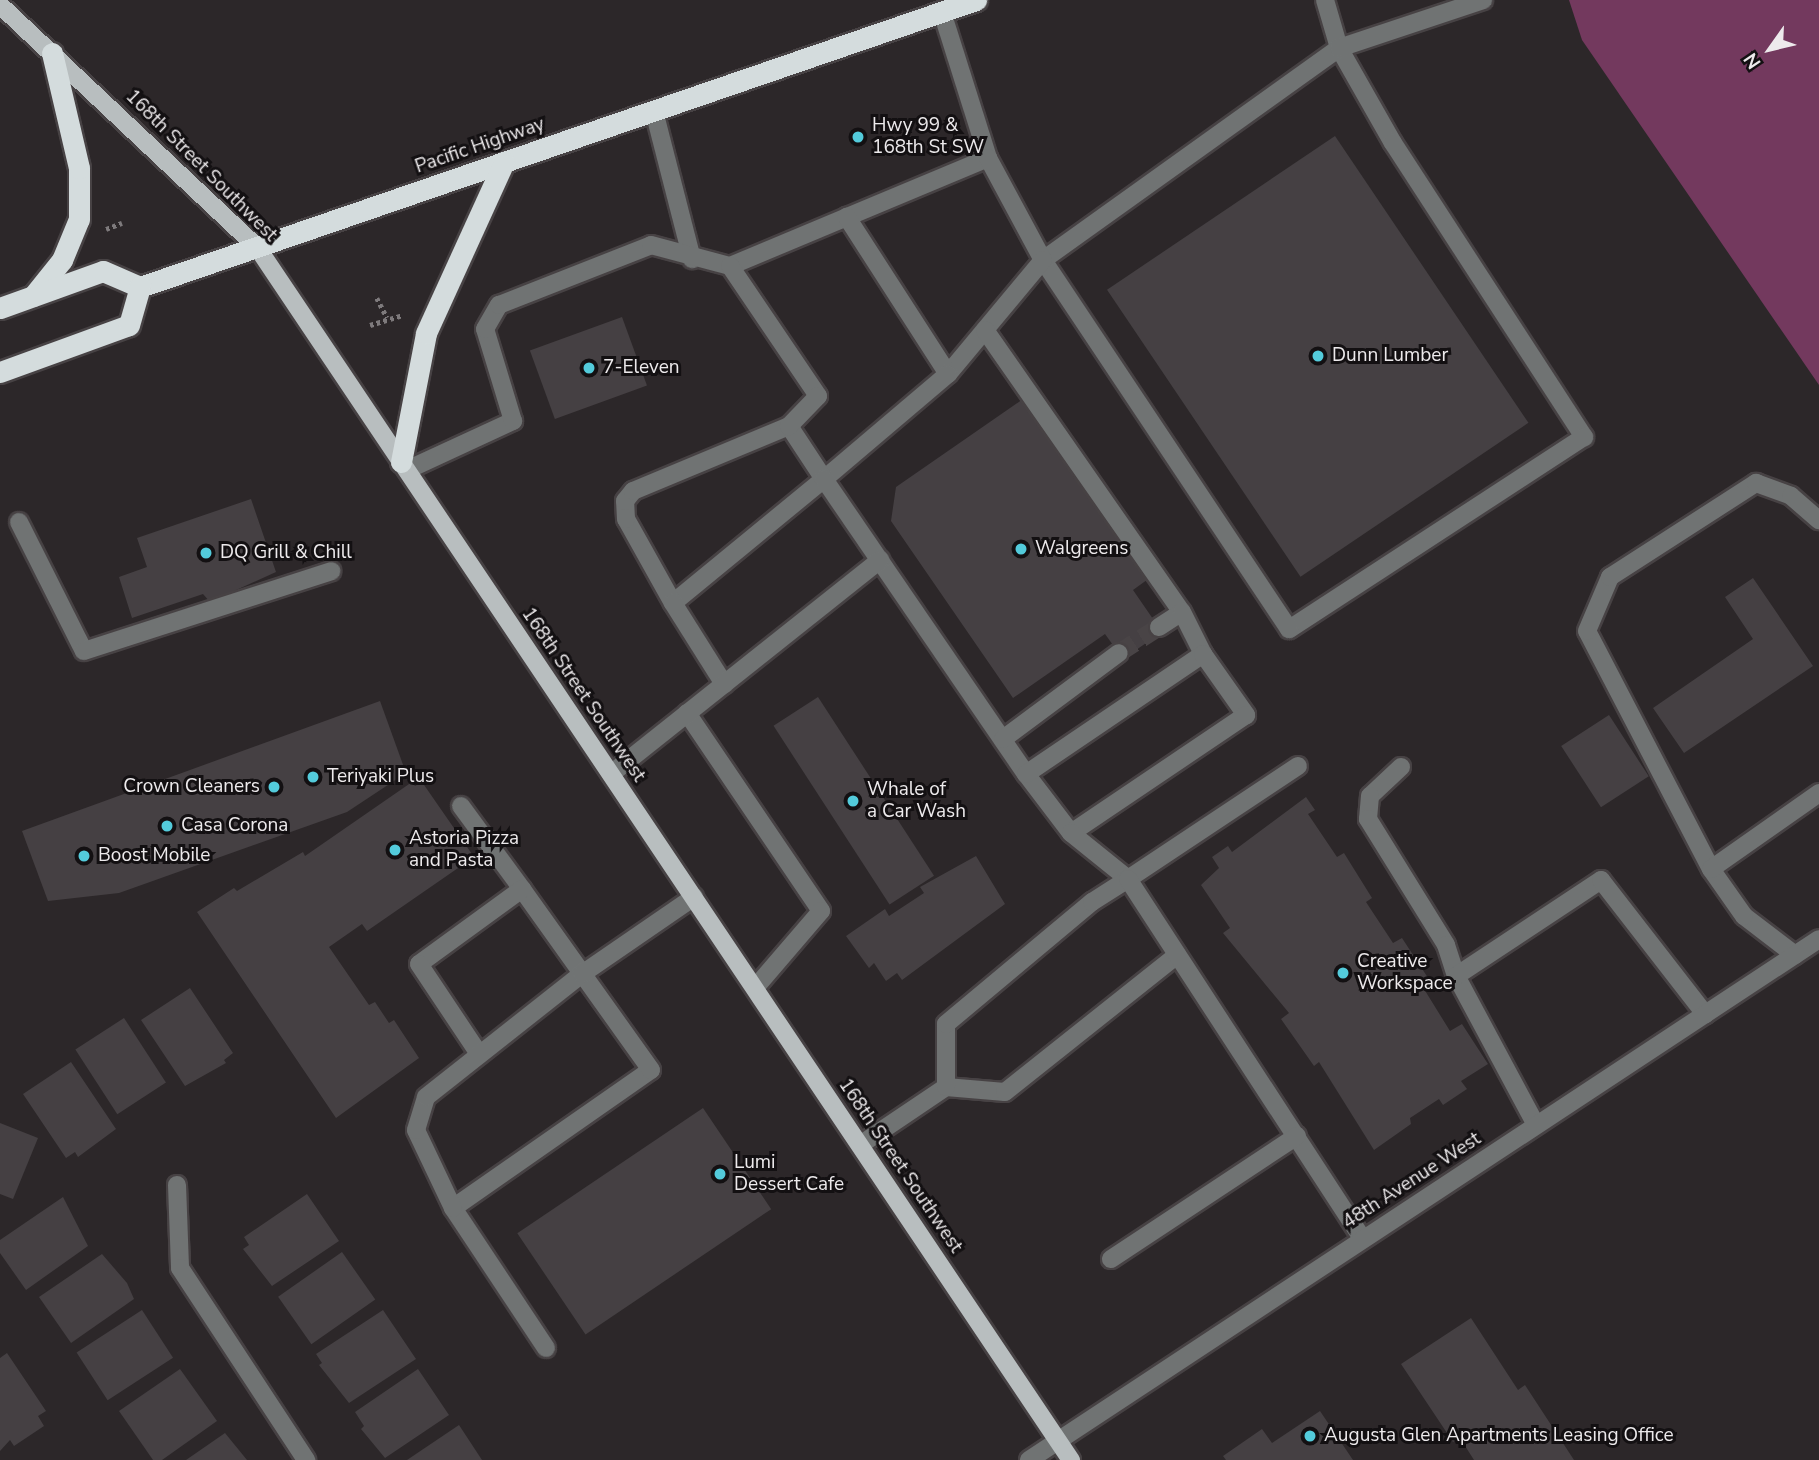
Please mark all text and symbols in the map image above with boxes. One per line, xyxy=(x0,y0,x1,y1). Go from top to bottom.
north arrow xyxy=(1735,14,1805,84)
text: N xyxy=(1738,48,1767,74)
street label: 168th Street Southwest xyxy=(120,85,282,247)
street label: Pacific Highway xyxy=(412,113,548,179)
place label: Hwy 99 & 168th St SW xyxy=(872,115,984,159)
marker: Hwy 99 & 168th St SW xyxy=(850,129,866,145)
place label: Dunn Lumber xyxy=(1332,345,1448,367)
marker: Dunn Lumber xyxy=(1310,348,1326,364)
place label: 7-Eleven xyxy=(603,357,680,379)
marker: 7-Eleven xyxy=(581,360,597,376)
place label: Walgreens xyxy=(1035,538,1128,560)
marker: Walgreens xyxy=(1013,541,1029,557)
place label: DQ Grill & Chill xyxy=(220,542,352,564)
marker: DQ Grill & Chill xyxy=(198,545,214,561)
street label: 168th Street Southwest xyxy=(516,604,650,786)
place label: Teriyaki Plus xyxy=(327,766,434,788)
marker: Teriyaki Plus xyxy=(305,769,321,785)
place label: Crown Cleaners xyxy=(123,776,260,798)
marker: Crown Cleaners xyxy=(266,779,282,795)
place label: Whale of a Car Wash xyxy=(867,779,966,823)
marker: Whale of a Car Wash xyxy=(845,793,861,809)
place label: Casa Corona xyxy=(181,815,288,837)
marker: Casa Corona xyxy=(159,818,175,834)
place label: Astoria Pizza and Pasta xyxy=(409,828,519,872)
marker: Astoria Pizza and Pasta xyxy=(387,842,403,858)
place label: Boost Mobile xyxy=(98,845,210,867)
marker: Boost Mobile xyxy=(76,848,92,864)
place label: Creative Workspace xyxy=(1357,951,1452,995)
marker: Creative Workspace xyxy=(1335,965,1351,981)
street label: 168th Street Southwest xyxy=(833,1075,967,1257)
street label: 48th Avenue West xyxy=(1339,1128,1485,1234)
place label: Lumi Dessert Cafe xyxy=(734,1152,844,1196)
marker: Lumi Dessert Cafe xyxy=(712,1166,728,1182)
place label: Augusta Glen Apartments Leasing Office xyxy=(1324,1425,1674,1447)
marker: Augusta Glen Apartments Leasing Office xyxy=(1302,1428,1318,1444)

